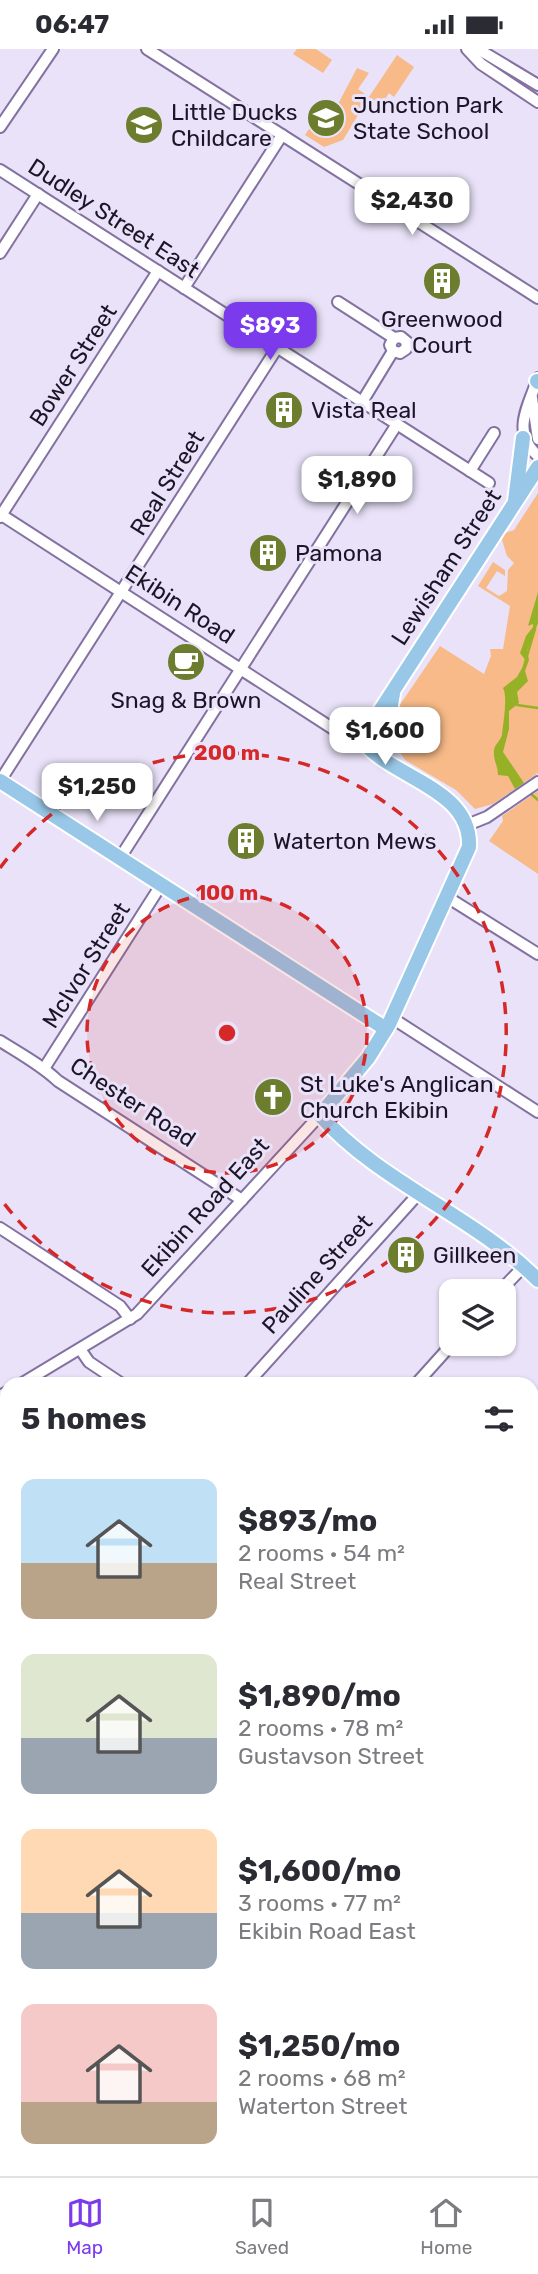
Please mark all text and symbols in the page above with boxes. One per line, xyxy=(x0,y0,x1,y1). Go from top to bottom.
text: 06:47 xyxy=(35,9,109,40)
place label: Junction Park State School xyxy=(353,91,503,145)
school or university icon: Junction Park State School xyxy=(305,97,347,139)
place label: Little Ducks Childcare xyxy=(171,98,297,152)
school or university icon: Little Ducks Childcare xyxy=(123,104,165,146)
street label: Dudley Street East xyxy=(23,152,205,284)
pin: $2,430 xyxy=(355,177,469,237)
text: $2,430 xyxy=(370,186,454,214)
building icon: Greenwood Court xyxy=(421,260,463,302)
street label: Bower Street xyxy=(23,299,123,431)
pin: $893 xyxy=(229,303,311,362)
place label: Greenwood Court xyxy=(381,305,503,359)
text: $893 xyxy=(240,311,300,339)
building icon: Vista Real xyxy=(263,389,305,431)
place label: Vista Real xyxy=(311,396,417,424)
street label: Real Street xyxy=(124,425,210,541)
pin: $1,890 xyxy=(300,456,414,516)
text: $1,890 xyxy=(317,465,397,493)
street label: Lewisham Street xyxy=(385,484,507,650)
building icon: Pamona xyxy=(247,532,289,574)
place label: Pamona xyxy=(295,539,383,567)
street label: Ekibin Road xyxy=(120,558,240,650)
cafe icon: Snag & Brown xyxy=(165,641,207,683)
place label: Snag & Brown xyxy=(110,686,262,714)
pin: $1,600 xyxy=(328,707,442,767)
text: $1,600 xyxy=(345,716,425,744)
text: 200 m xyxy=(194,740,260,765)
pin: $1,250 xyxy=(40,763,154,823)
text: $1,250 xyxy=(58,772,136,800)
building icon: Waterton Mews xyxy=(225,820,267,862)
place label: Waterton Mews xyxy=(273,827,437,855)
text: 100 m xyxy=(196,880,258,905)
street label: McIvor Street xyxy=(36,897,136,1033)
centre of rings xyxy=(215,1021,239,1045)
street label: Chester Road xyxy=(65,1051,201,1153)
place label: St Luke's Anglican Church Ekibin xyxy=(300,1070,494,1124)
church icon: St Luke's Anglican Church Ekibin xyxy=(252,1076,294,1118)
street label: Ekibin Road East xyxy=(135,1132,275,1282)
street label: Pauline Street xyxy=(256,1208,378,1340)
building icon: Gillkeen xyxy=(385,1234,427,1276)
place label: Gillkeen xyxy=(433,1241,516,1269)
map controls xyxy=(439,1279,516,1356)
button: layers xyxy=(439,1279,516,1356)
icon: filters xyxy=(480,1400,518,1438)
text: 5 homes xyxy=(21,1401,147,1437)
text: $893/mo xyxy=(238,1503,377,1539)
icon: home xyxy=(77,1507,161,1591)
text: 2 rooms · 54 m² xyxy=(238,1539,405,1567)
text: Real Street xyxy=(238,1567,356,1595)
text: $1,890/mo xyxy=(238,1678,401,1714)
icon: home xyxy=(77,1682,161,1766)
text: 2 rooms · 78 m² xyxy=(238,1714,403,1742)
text: Gustavson Street xyxy=(238,1742,424,1770)
text: $1,600/mo xyxy=(238,1853,401,1889)
icon: home xyxy=(77,1857,161,1941)
text: 3 rooms · 77 m² xyxy=(238,1889,401,1917)
text: Ekibin Road East xyxy=(238,1917,416,1945)
text: $1,250/mo xyxy=(238,2028,400,2064)
icon: home xyxy=(77,2032,161,2116)
text: 2 rooms · 68 m² xyxy=(238,2064,406,2092)
text: Waterton Street xyxy=(238,2092,407,2120)
tab: Map xyxy=(66,2194,104,2259)
tab: Saved xyxy=(235,2194,289,2259)
tab: Home xyxy=(420,2194,472,2259)

